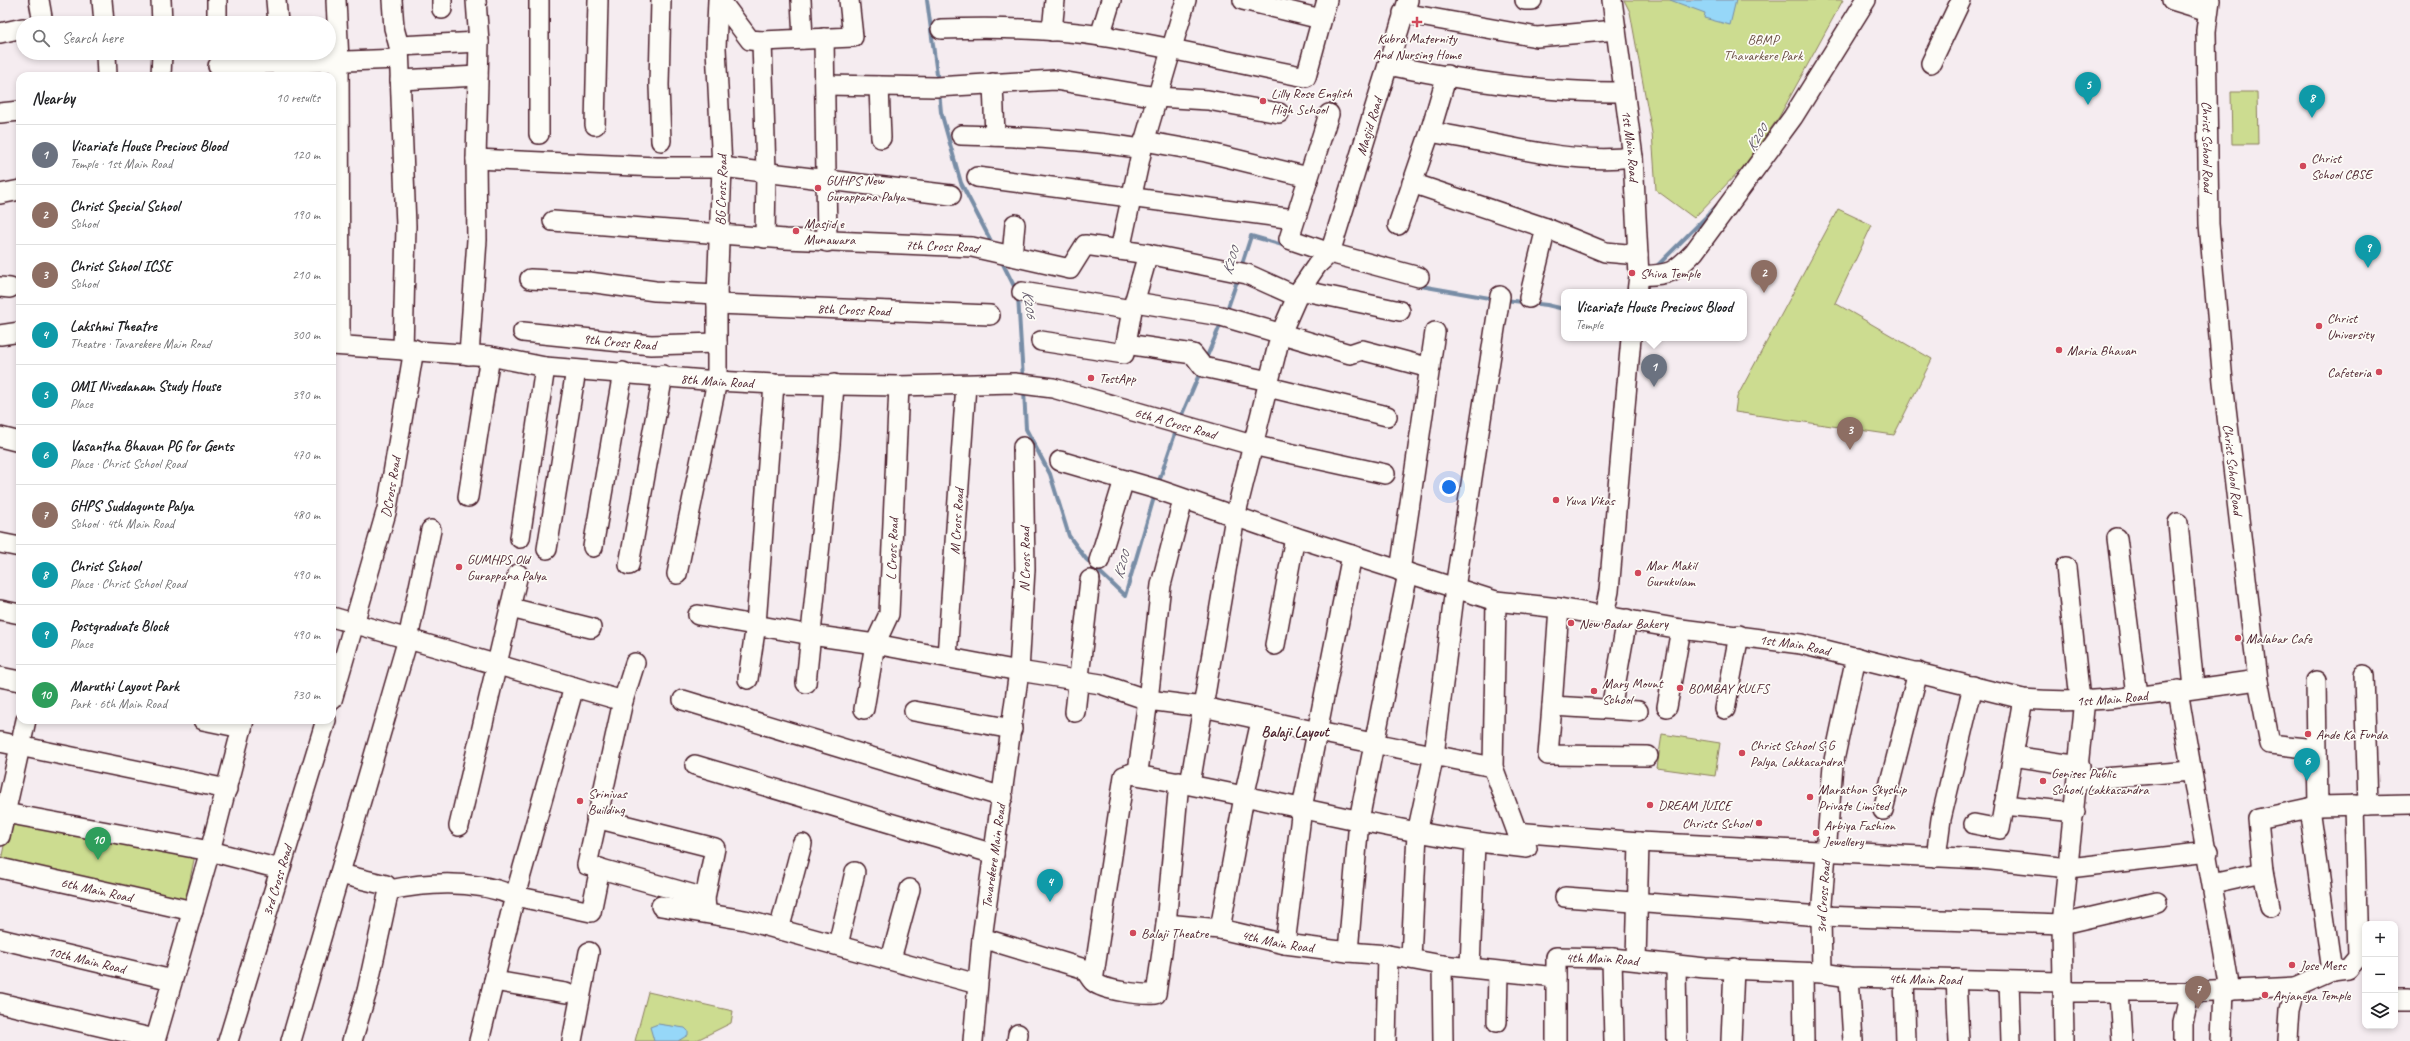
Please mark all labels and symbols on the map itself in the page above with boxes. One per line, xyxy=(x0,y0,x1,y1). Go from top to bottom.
marker: Kubra Maternity And Nursing Home xyxy=(1411,16,1423,28)
place label: Kubra Maternity And Nursing Home xyxy=(1373,30,1462,63)
park label: BBMP Thavarkere Park xyxy=(1724,31,1804,64)
pin: 5 xyxy=(2075,72,2101,105)
place label: Lilly Rose English High School xyxy=(1271,85,1353,118)
pin: 8 xyxy=(2299,85,2325,118)
street label: Masjid Road xyxy=(1352,93,1387,157)
marker: Lilly Rose English High School xyxy=(1258,96,1268,106)
street label: Christ School Road xyxy=(2199,101,2217,195)
street label: 1st Main Road xyxy=(1618,109,1643,184)
water label: K200 xyxy=(1742,118,1774,155)
place label: Christ School CBSE xyxy=(2311,150,2374,183)
street label: BG Cross Road xyxy=(711,152,731,226)
marker: Christ School CBSE xyxy=(2298,161,2308,171)
place label: GUHPS New Gurappana Palya xyxy=(826,172,906,205)
marker: GUHPS New Gurappana Palya xyxy=(813,183,823,193)
place label: Masjid e Munawara xyxy=(804,215,856,248)
marker: Masjid e Munawara xyxy=(791,226,801,236)
pin: 9 xyxy=(2355,235,2381,268)
street label: 7th Cross Road xyxy=(905,236,983,257)
water label: K200 xyxy=(1218,242,1245,277)
pin: 2 xyxy=(1751,260,1777,293)
place label: Shiva Temple xyxy=(1640,265,1702,282)
marker: Shiva Temple xyxy=(1627,268,1637,278)
water label: K206 xyxy=(1017,289,1041,321)
street label: 8th Cross Road xyxy=(817,300,893,320)
place label: Christ University xyxy=(2327,310,2375,343)
marker: Christ University xyxy=(2314,321,2324,331)
street label: 9th Cross Road xyxy=(582,330,659,354)
place label: Maria Bhavan xyxy=(2067,342,2137,359)
marker: Maria Bhavan xyxy=(2054,345,2064,355)
pin: 1 xyxy=(1641,354,1667,387)
place label: Cafeteria xyxy=(2327,364,2372,381)
marker: Cafeteria xyxy=(2374,367,2384,377)
street label: 8th Main Road xyxy=(680,370,756,392)
place label: TestApp xyxy=(1099,370,1136,387)
marker: TestApp xyxy=(1086,373,1096,383)
street label: 6th A Cross Road xyxy=(1133,403,1221,444)
pin: 3 xyxy=(1837,417,1863,450)
street label: Christ School Road xyxy=(2220,423,2247,518)
street label: DCross Road xyxy=(377,453,405,519)
your location xyxy=(1439,477,1459,497)
street label: M Cross Road xyxy=(946,485,967,555)
place label: Yuva Vikas xyxy=(1564,492,1616,509)
marker: Yuva Vikas xyxy=(1551,495,1561,505)
street label: L Cross Road xyxy=(882,515,902,580)
street label: N Cross Road xyxy=(1015,524,1034,592)
water label: K200 xyxy=(1109,546,1136,581)
place label: GUMHPS Old Gurappana Palya xyxy=(467,551,547,584)
place label: Mar Makil Gurukulam xyxy=(1646,557,1699,590)
marker: GUMHPS Old Gurappana Palya xyxy=(454,562,464,572)
marker: Mar Makil Gurukulam xyxy=(1633,568,1643,578)
place label: New Badar Bakery xyxy=(1579,615,1669,632)
marker: New Badar Bakery xyxy=(1566,618,1576,628)
street label: 1st Main Road xyxy=(1759,630,1834,660)
place label: Malabar Cafe xyxy=(2246,630,2313,647)
marker: Malabar Cafe xyxy=(2233,633,2243,643)
place label: Mary Mount School xyxy=(1602,675,1664,708)
place label: BOMBAY KULFS xyxy=(1688,680,1771,697)
marker: BOMBAY KULFS xyxy=(1675,683,1685,693)
marker: Mary Mount School xyxy=(1589,686,1599,696)
street label: 1st Main Road xyxy=(2076,686,2151,709)
district label: Balaji Layout xyxy=(1261,723,1331,742)
place label: Ande Ka Funda xyxy=(2316,726,2388,743)
marker: Ande Ka Funda xyxy=(2303,729,2313,739)
place label: Christ School S G Palya, Lakkasandra xyxy=(1750,737,1843,770)
marker: Christ School S G Palya, Lakkasandra xyxy=(1737,748,1747,758)
pin: 6 xyxy=(2294,748,2320,781)
place label: Genises Public School, Lakkasandra xyxy=(2051,765,2150,798)
marker: Genises Public School, Lakkasandra xyxy=(2038,776,2048,786)
place label: Marathon Skyship Private Limited xyxy=(1818,781,1907,814)
place label: Srinivas Building xyxy=(588,785,628,818)
marker: Marathon Skyship Private Limited xyxy=(1805,792,1815,802)
marker: Srinivas Building xyxy=(575,796,585,806)
place label: DREAM JUICE xyxy=(1658,797,1734,814)
marker: DREAM JUICE xyxy=(1645,800,1655,810)
street label: Tavarekere Main Road xyxy=(978,801,1009,909)
place label: Christs School xyxy=(1682,815,1754,832)
place label: Arbiya Fashion Jewellery xyxy=(1823,817,1896,850)
marker: Christs School xyxy=(1754,818,1764,828)
pin: 10 xyxy=(85,827,111,860)
marker: Arbiya Fashion Jewellery xyxy=(1811,828,1821,838)
street label: 3rd Cross Road xyxy=(258,841,297,918)
street label: 3rd Cross Road xyxy=(1812,858,1834,934)
pin: 4 xyxy=(1037,869,1063,902)
street label: 6th Main Road xyxy=(59,873,136,906)
place label: Balaji Theatre xyxy=(1141,925,1210,942)
street label: 4th Main Road xyxy=(1240,926,1317,956)
marker: Balaji Theatre xyxy=(1128,928,1138,938)
street label: 10th Main Road xyxy=(46,942,129,978)
street label: 4th Main Road xyxy=(1565,949,1642,970)
place label: Jose Mess xyxy=(2299,957,2347,974)
marker: Jose Mess xyxy=(2287,960,2297,970)
street label: 4th Main Road xyxy=(1888,969,1964,988)
pin: 7 xyxy=(2185,976,2211,1009)
place label: Anjaneya Temple xyxy=(2273,987,2352,1004)
marker: Anjaneya Temple xyxy=(2260,990,2270,1000)

